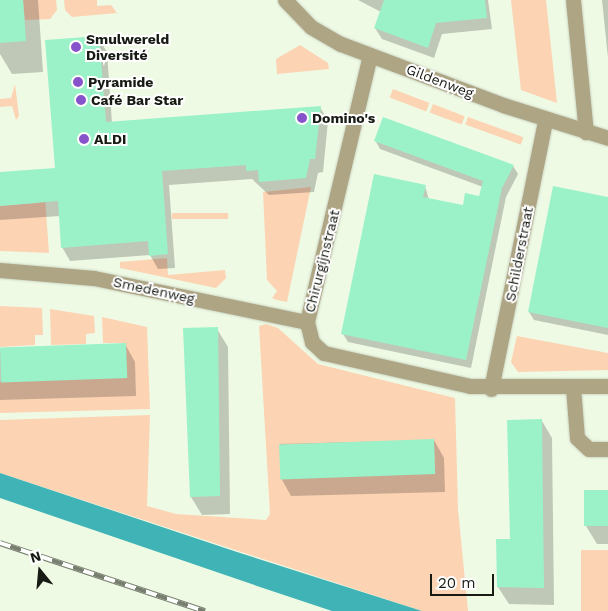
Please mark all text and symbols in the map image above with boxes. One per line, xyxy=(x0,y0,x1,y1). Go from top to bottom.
place label: Smulwereld Diversité xyxy=(86,31,169,64)
marker: Smulwereld Diversité xyxy=(70,41,82,53)
street label: Gildenweg xyxy=(404,61,476,101)
place label: Pyramide xyxy=(88,74,153,90)
marker: Pyramide xyxy=(72,76,84,88)
place label: Café Bar Star xyxy=(91,92,184,108)
marker: Café Bar Star xyxy=(75,94,87,106)
place label: Domino's xyxy=(312,110,375,126)
marker: Domino's xyxy=(296,112,308,124)
place label: ALDI xyxy=(94,131,126,147)
marker: ALDI xyxy=(78,133,90,145)
street label: Schilderstraat xyxy=(502,205,536,303)
street label: Chirurgijnstraat xyxy=(301,208,343,314)
street label: Smedenweg xyxy=(112,273,196,307)
north arrow xyxy=(15,546,65,596)
text: N xyxy=(28,547,43,566)
scale bar xyxy=(433,564,497,596)
text: 20 m xyxy=(438,574,476,592)

